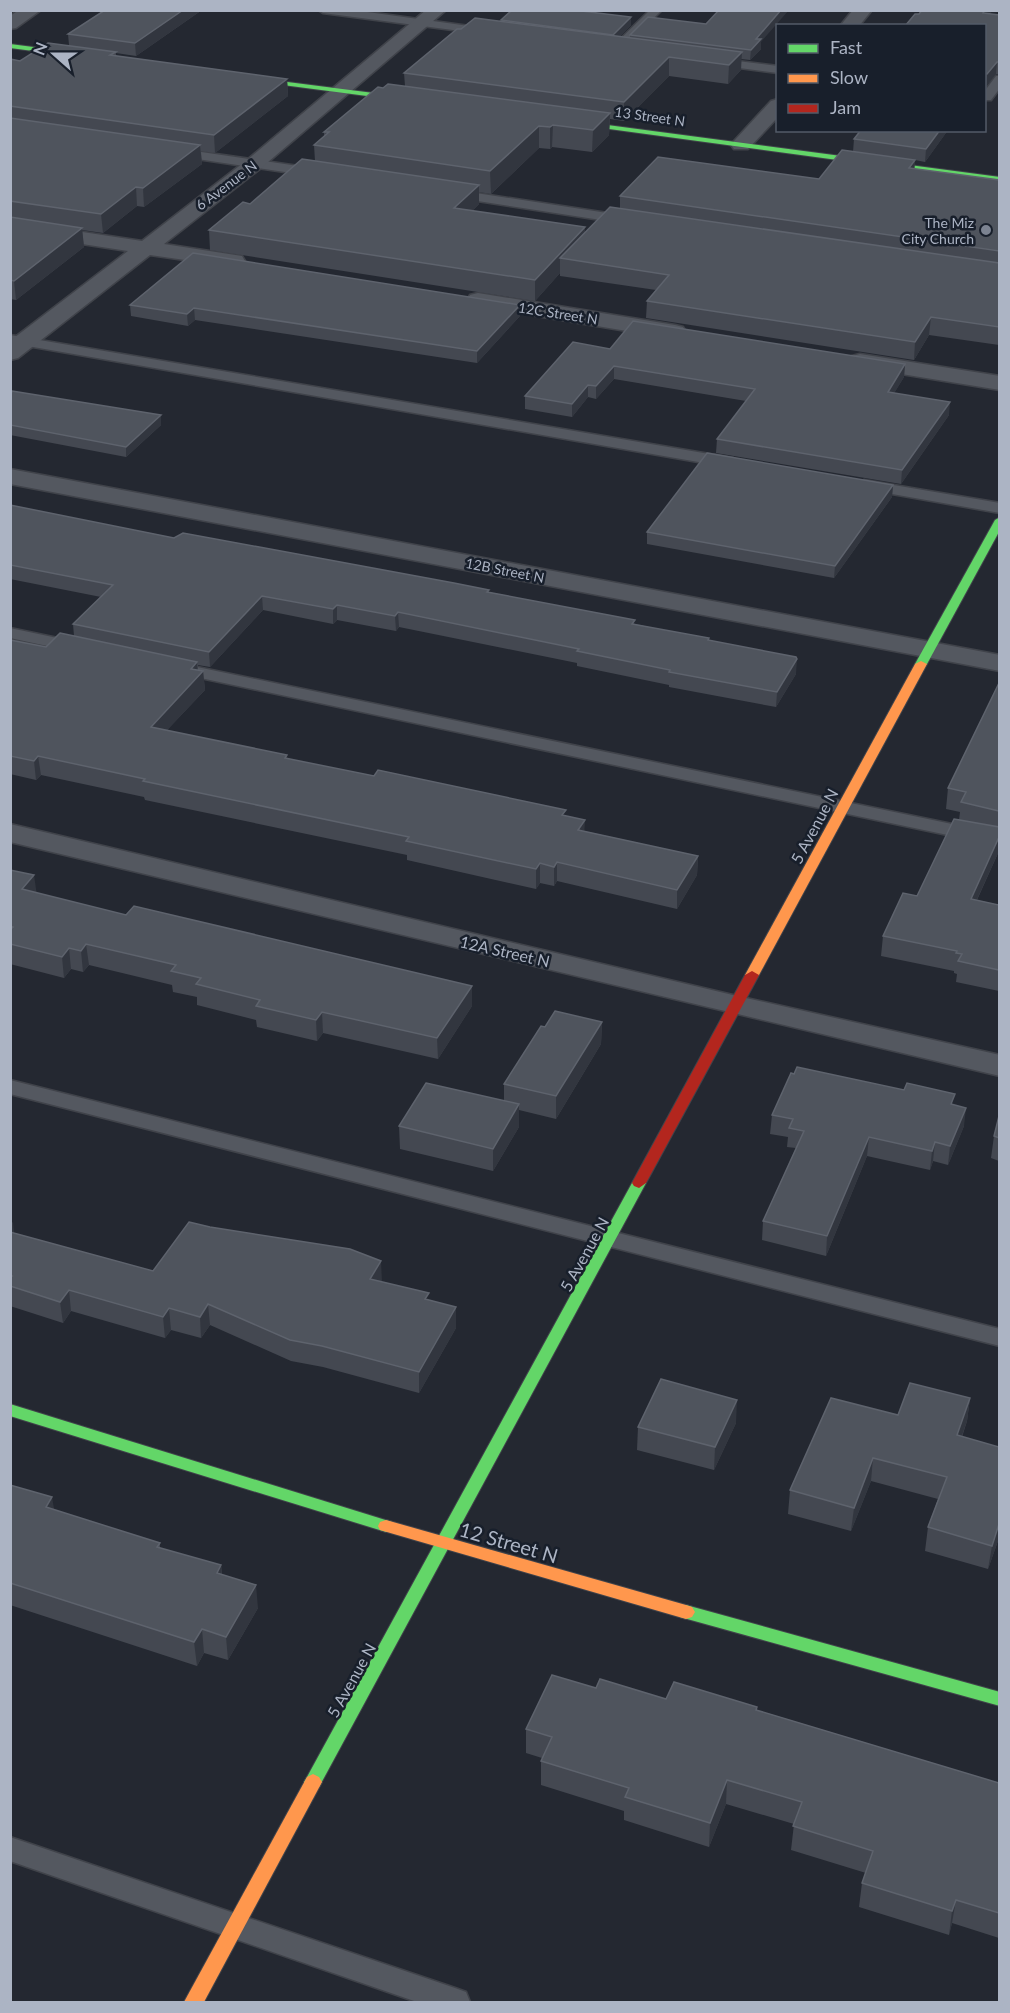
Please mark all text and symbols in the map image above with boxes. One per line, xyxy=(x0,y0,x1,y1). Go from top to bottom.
north arrow xyxy=(24,24,84,84)
legend xyxy=(776,24,986,132)
text: Fast xyxy=(830,36,863,58)
text: N xyxy=(28,39,51,58)
text: Slow xyxy=(830,66,868,88)
text: Jam xyxy=(830,96,861,118)
street label: 13 Street N xyxy=(614,103,686,129)
street label: 6 Avenue N xyxy=(192,157,260,213)
place label: The Miz City Church xyxy=(902,214,974,247)
marker: The Miz City Church xyxy=(979,223,993,237)
street label: 12C Street N xyxy=(517,298,599,328)
street label: 12B Street N xyxy=(464,554,546,586)
street label: 5 Avenue N xyxy=(786,785,842,867)
street label: 12A Street N xyxy=(458,931,552,971)
street label: 5 Avenue N xyxy=(556,1213,612,1295)
street label: 12 Street N xyxy=(457,1516,561,1568)
street label: 5 Avenue N xyxy=(323,1639,379,1721)

